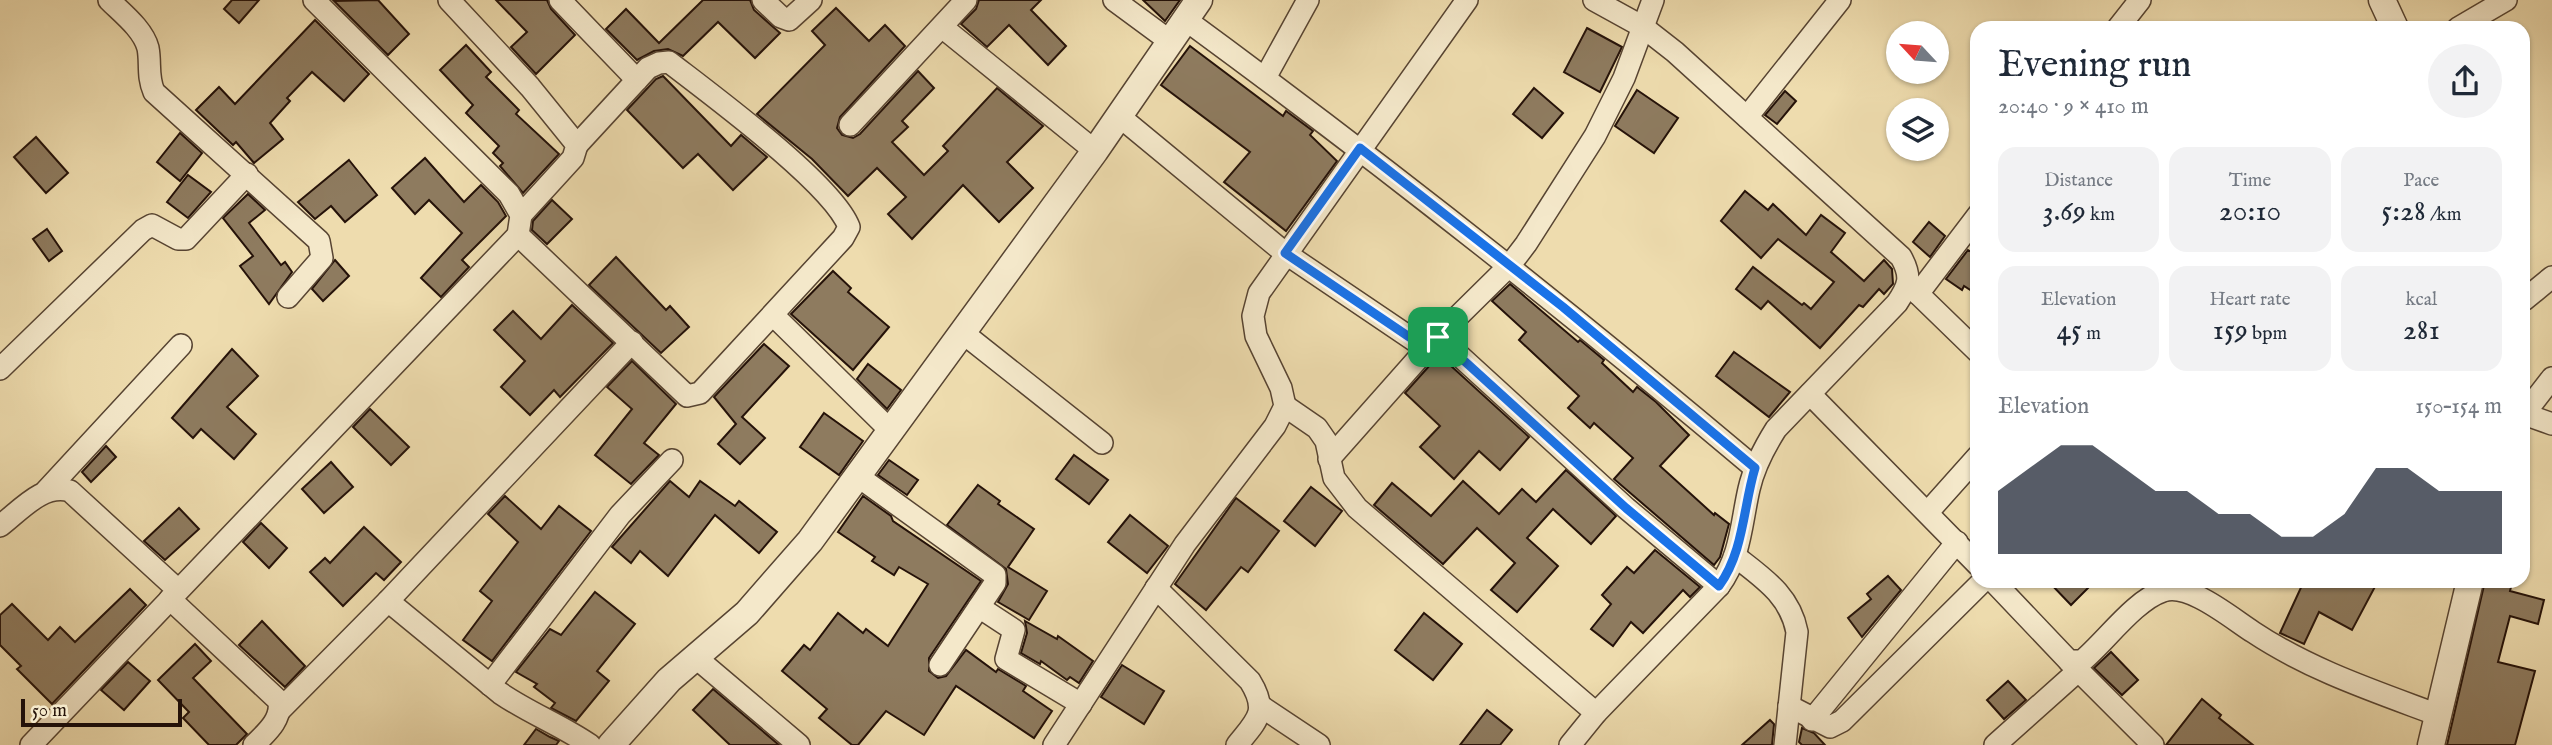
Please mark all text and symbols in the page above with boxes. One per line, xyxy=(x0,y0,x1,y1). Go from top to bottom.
north arrow xyxy=(1886,21,1950,84)
map controls xyxy=(1886,21,1949,161)
text: Evening run xyxy=(1998,42,2192,90)
button: share xyxy=(2428,44,2502,118)
text: 20:40 · 9 × 410 m xyxy=(1998,92,2149,121)
button: layers xyxy=(1886,98,1949,161)
text: Distance xyxy=(2044,169,2113,193)
text: Time xyxy=(2229,169,2271,193)
text: Pace xyxy=(2403,169,2439,193)
text: 3.69 xyxy=(2042,193,2086,231)
text: 20:10 xyxy=(2219,193,2281,231)
text: 5:28 xyxy=(2381,193,2426,231)
text: km xyxy=(2086,203,2115,227)
text: /km xyxy=(2426,203,2461,227)
text: Elevation xyxy=(2041,288,2116,312)
text: Heart rate xyxy=(2209,288,2291,312)
text: kcal xyxy=(2405,288,2437,312)
pin xyxy=(1408,307,1468,367)
text: 45 xyxy=(2057,312,2082,350)
text: 159 xyxy=(2213,312,2248,350)
text: 281 xyxy=(2403,312,2440,350)
icon: arrive xyxy=(1419,318,1457,356)
text: m xyxy=(2082,322,2101,346)
text: bpm xyxy=(2248,322,2287,346)
text: Elevation xyxy=(1998,392,2089,421)
text: 150–154 m xyxy=(2415,392,2502,421)
scale bar xyxy=(21,696,182,728)
text: 50 m xyxy=(32,699,67,723)

